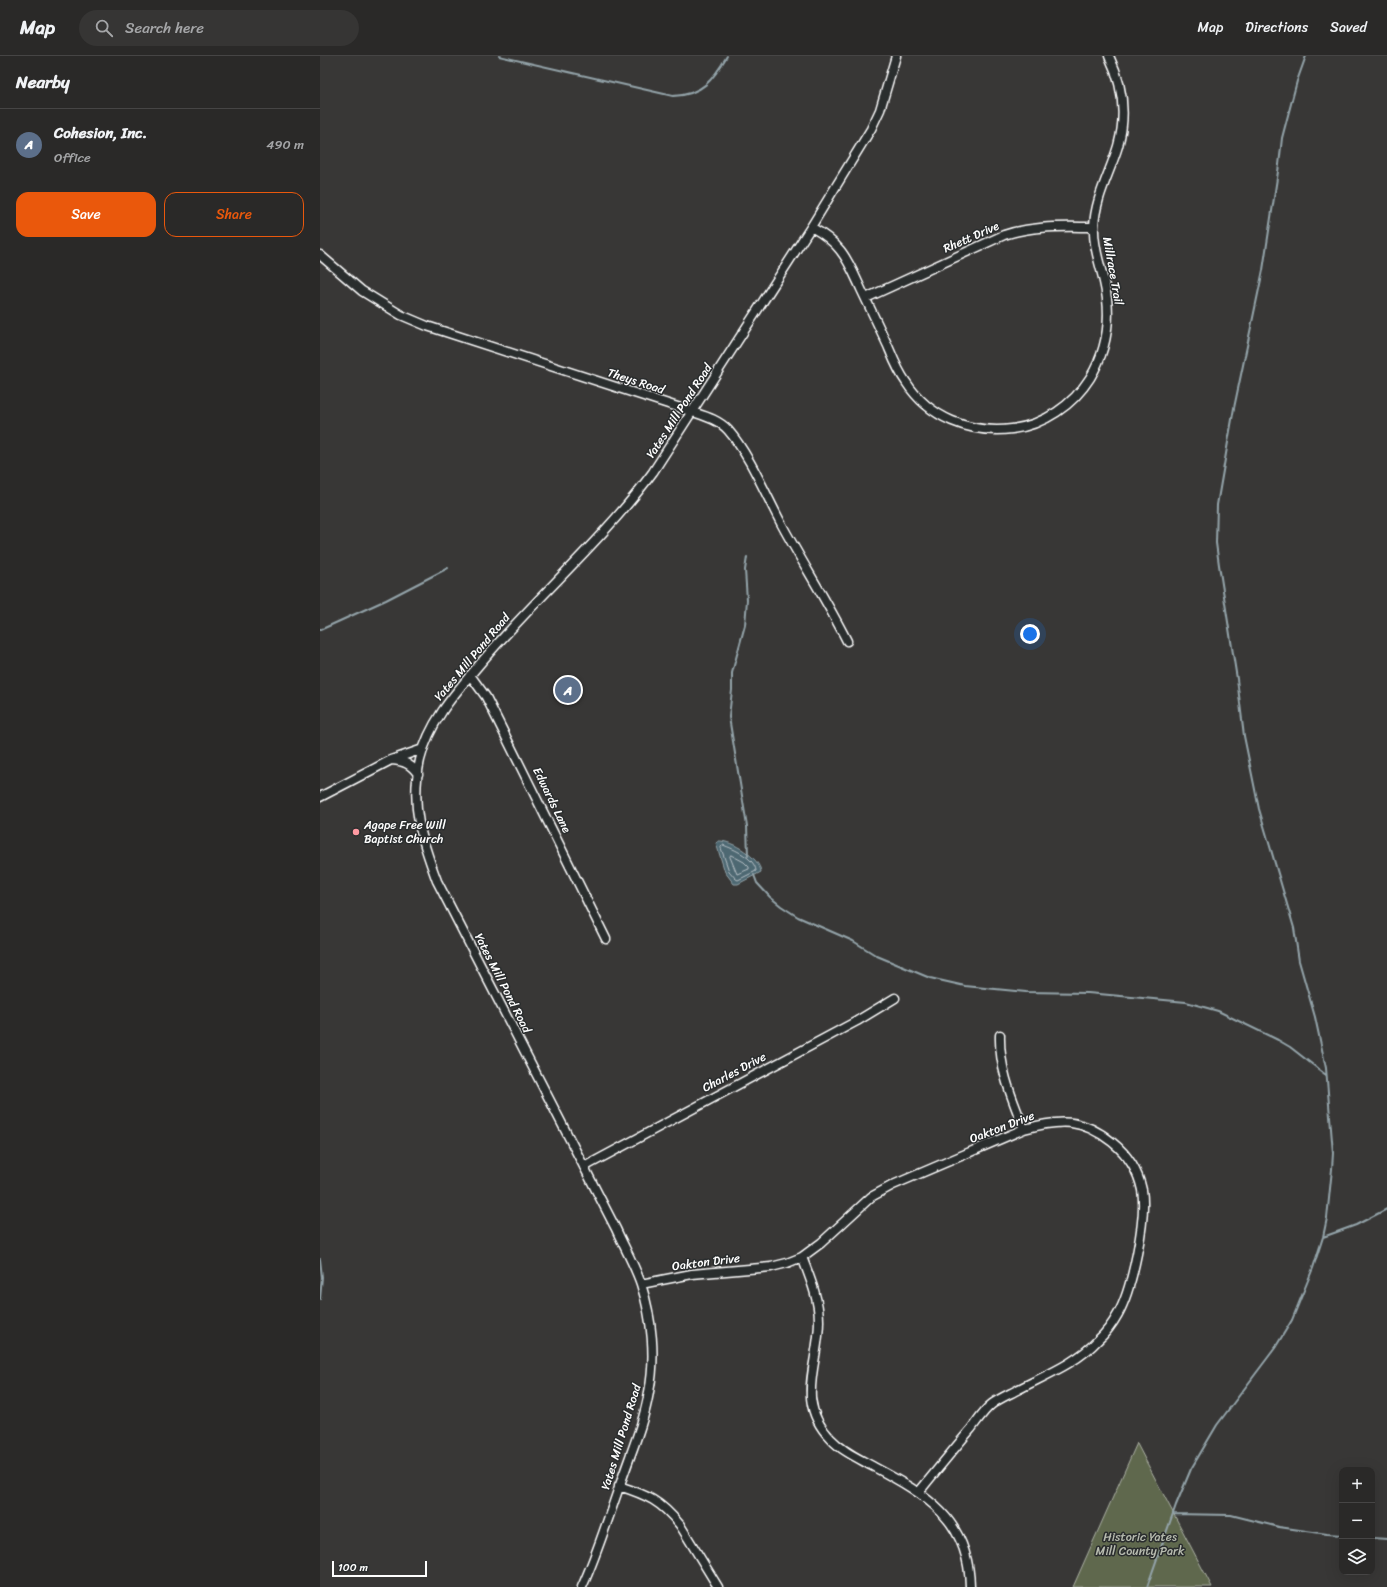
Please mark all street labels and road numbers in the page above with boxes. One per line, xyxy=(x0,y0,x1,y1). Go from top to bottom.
street label: Rhett Drive xyxy=(939,215,1003,259)
street label: Millrace Trail xyxy=(1096,235,1130,307)
street label: Yates Mill Pond Road xyxy=(640,358,719,463)
street label: Theys Road xyxy=(604,361,669,401)
street label: Yates Mill Pond Road xyxy=(428,607,517,706)
street label: Edwards Lane xyxy=(527,763,578,837)
street label: Yates Mill Pond Road xyxy=(468,929,538,1038)
street label: Charles Drive xyxy=(698,1046,770,1098)
street label: Oakton Drive xyxy=(966,1104,1038,1150)
street label: Oakton Drive xyxy=(671,1247,741,1277)
street label: Yates Mill Pond Road xyxy=(594,1380,648,1493)

